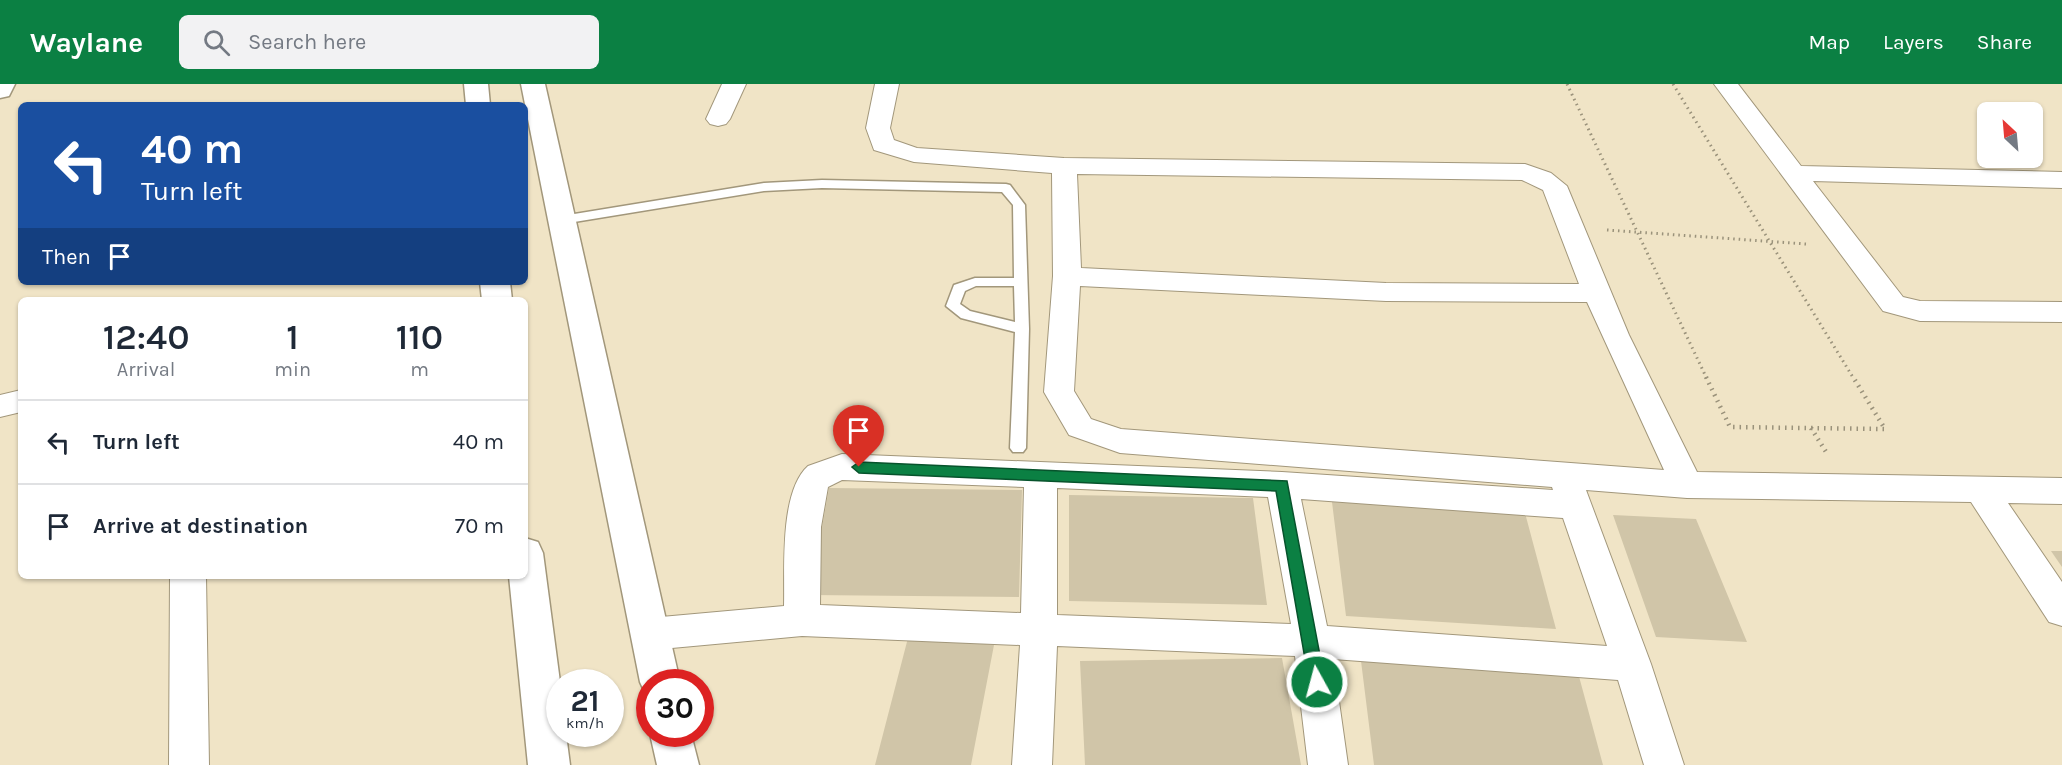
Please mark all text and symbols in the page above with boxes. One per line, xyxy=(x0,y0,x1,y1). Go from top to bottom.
search box xyxy=(179,15,599,69)
text: Waylane xyxy=(30,26,143,59)
icon: search xyxy=(200,26,233,59)
text: Search here xyxy=(248,29,366,55)
text: Map xyxy=(1808,30,1850,54)
text: Layers xyxy=(1883,30,1944,54)
text: Share xyxy=(1977,30,2032,54)
north arrow xyxy=(1977,102,2043,168)
map controls xyxy=(1977,102,2043,168)
text: 40 m xyxy=(141,124,243,174)
icon: left xyxy=(42,126,120,204)
text: Turn left xyxy=(141,175,242,207)
icon: arrive xyxy=(103,240,136,273)
text: Then xyxy=(42,244,91,270)
text: 12:40 xyxy=(103,316,190,358)
text: 1 xyxy=(286,316,299,358)
text: 110 xyxy=(396,316,443,358)
text: Arrival xyxy=(117,358,175,381)
text: min xyxy=(274,358,311,381)
text: m xyxy=(410,358,429,381)
pin xyxy=(833,405,884,467)
icon: arrive xyxy=(842,414,875,447)
icon: left xyxy=(42,426,75,459)
text: Turn left xyxy=(93,429,180,455)
text: 40 m xyxy=(453,429,504,455)
icon: arrive xyxy=(42,510,75,543)
text: Arrive at destination xyxy=(93,513,308,539)
text: 70 m xyxy=(455,513,504,539)
position arrow xyxy=(1285,650,1349,714)
speed limit sign: 30 xyxy=(636,669,714,747)
text: 21 xyxy=(571,683,599,719)
text: km/h xyxy=(566,714,604,732)

